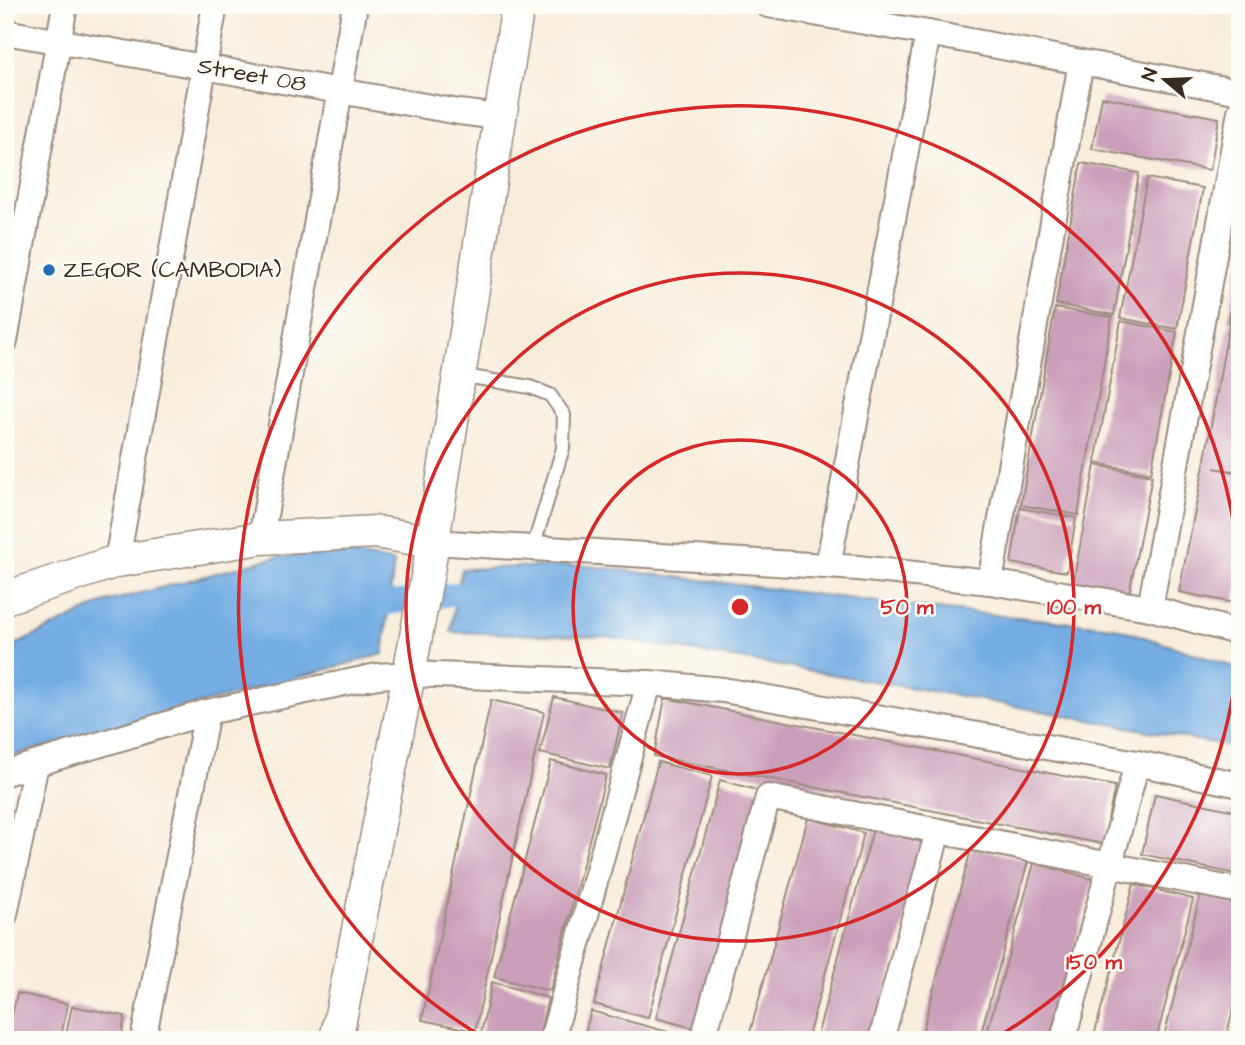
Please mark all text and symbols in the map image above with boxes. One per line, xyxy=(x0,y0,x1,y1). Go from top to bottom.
north arrow xyxy=(1130,46,1200,116)
street label: Street 08 xyxy=(195,50,309,100)
text: N xyxy=(1136,65,1165,85)
place label: ZEGOR (CAMBODIA) xyxy=(63,254,281,286)
marker: ZEGOR (CAMBODIA) xyxy=(41,262,57,278)
text: 50 m xyxy=(881,593,934,622)
text: 100 m xyxy=(1047,593,1102,622)
centre of rings xyxy=(728,595,752,619)
text: 150 m xyxy=(1066,948,1122,977)

